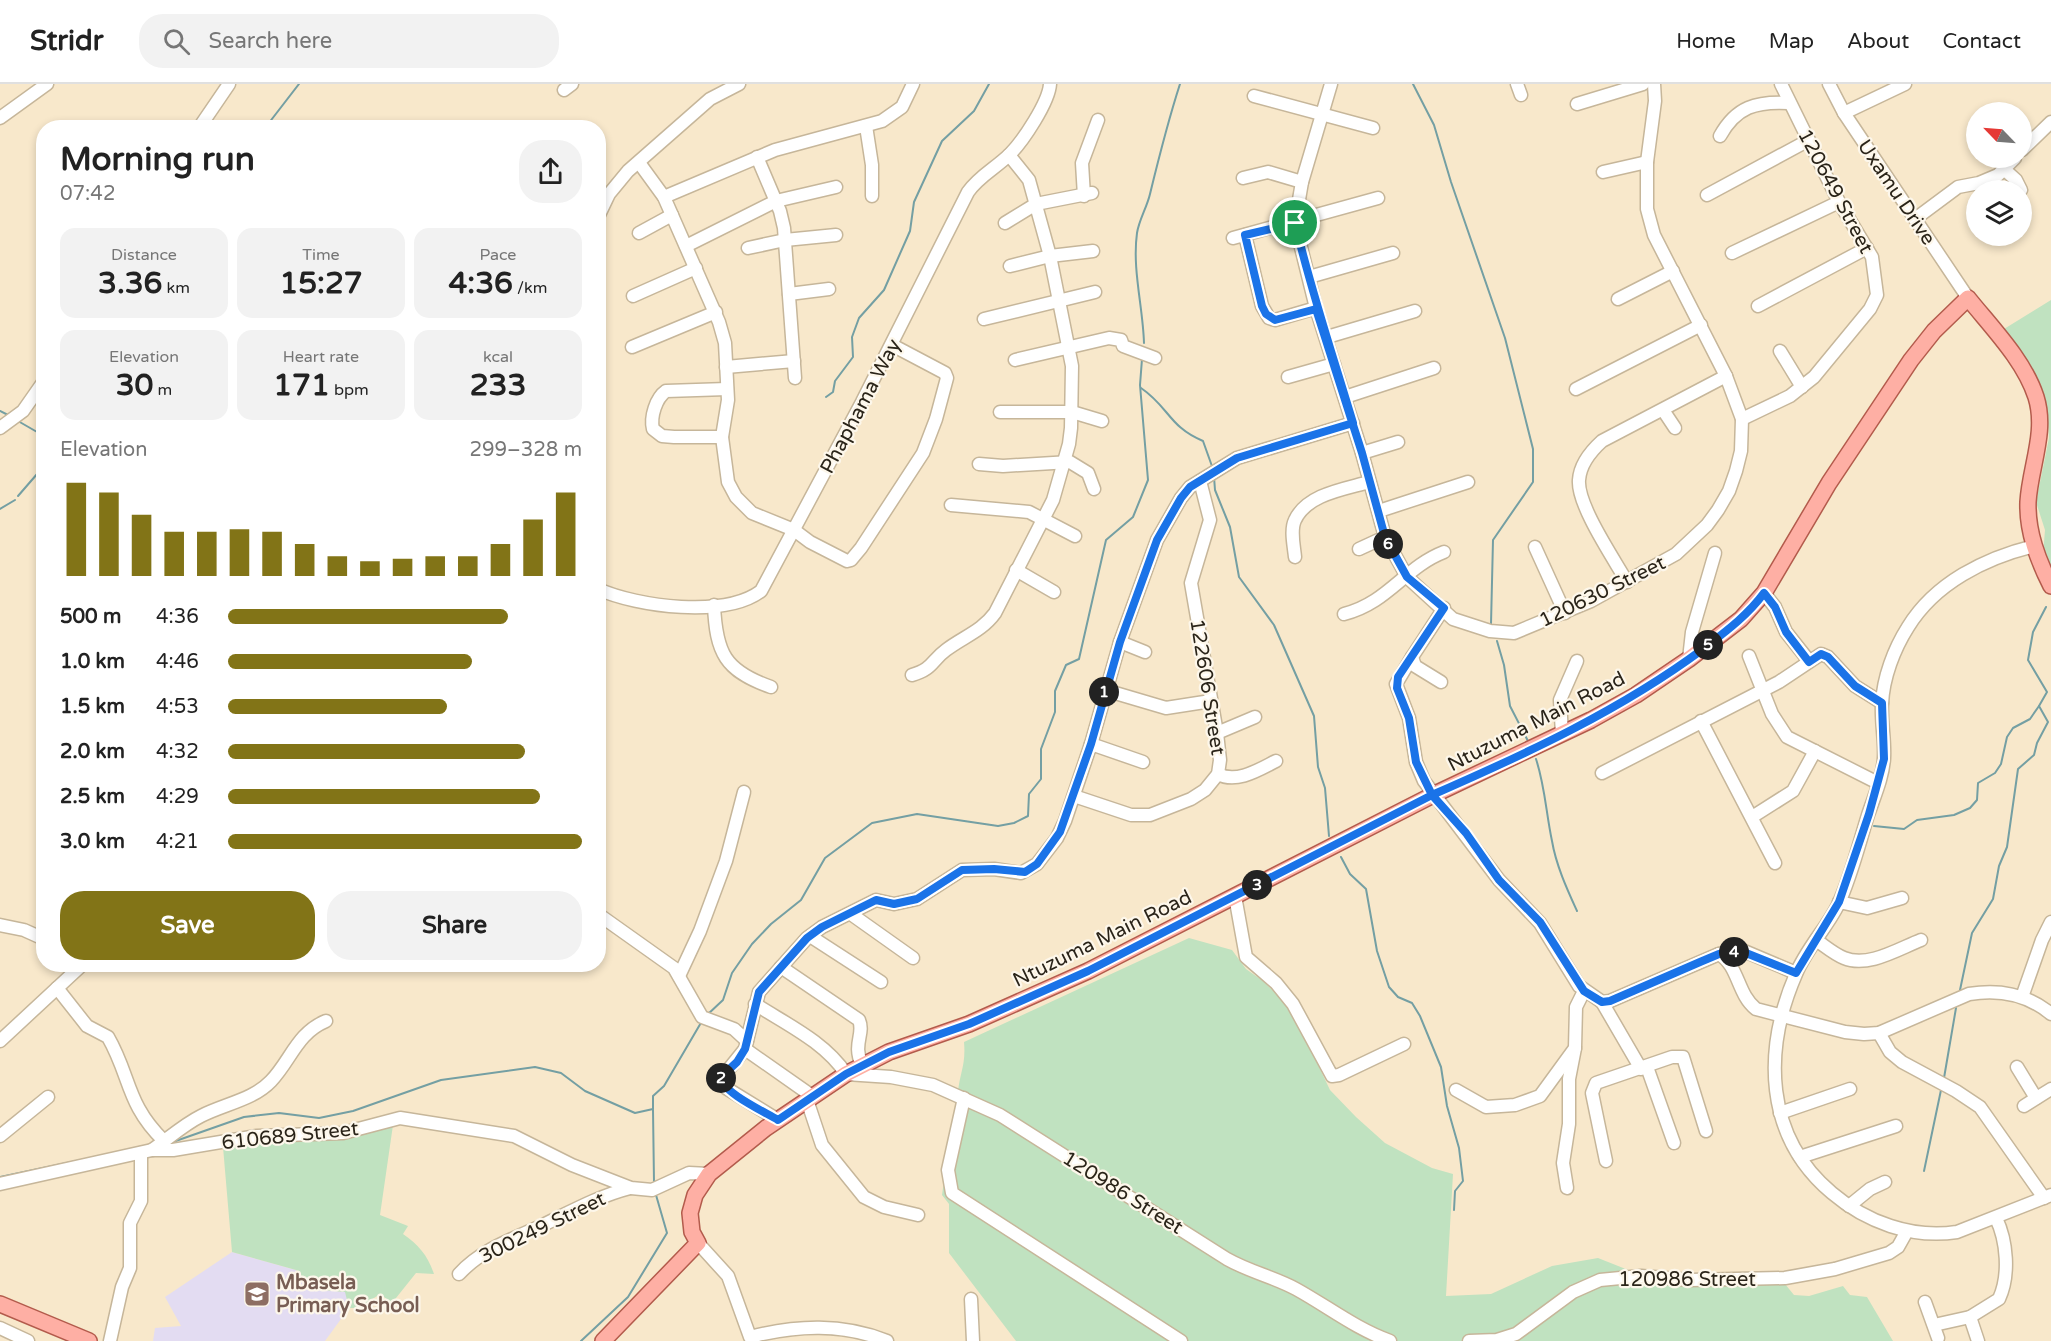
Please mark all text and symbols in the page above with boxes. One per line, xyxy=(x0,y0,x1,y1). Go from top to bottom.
search box xyxy=(139,14,559,68)
text: Stridr xyxy=(30,24,103,58)
icon: search xyxy=(160,25,193,58)
text: Search here xyxy=(208,28,332,54)
text: Home xyxy=(1676,29,1736,54)
text: Map xyxy=(1769,29,1814,54)
text: About xyxy=(1847,29,1909,54)
text: Contact xyxy=(1942,29,2021,54)
north arrow xyxy=(1966,102,2032,168)
map controls xyxy=(1966,102,2032,246)
street label: 120649 Street xyxy=(1792,125,1878,258)
street label: Uxamu Drive xyxy=(1852,135,1940,250)
text: Morning run xyxy=(60,140,255,179)
button: share xyxy=(519,140,582,203)
button: layers xyxy=(1966,180,2032,246)
text: 07:42 xyxy=(60,182,115,206)
pin xyxy=(1269,197,1320,248)
icon: arrive xyxy=(1278,206,1311,239)
text: Distance xyxy=(111,245,177,265)
text: Time xyxy=(302,245,340,265)
text: Pace xyxy=(480,245,516,265)
text: 3.36 xyxy=(98,265,162,302)
text: 15:27 xyxy=(279,265,363,302)
text: 4:36 xyxy=(449,265,513,302)
text: km xyxy=(162,278,190,298)
text: /km xyxy=(513,278,547,298)
street label: Phaphama Way xyxy=(815,335,907,478)
text: Elevation xyxy=(109,347,179,367)
text: Heart rate xyxy=(283,347,359,367)
text: kcal xyxy=(483,347,513,367)
text: 30 xyxy=(116,367,153,404)
text: 171 xyxy=(273,367,330,404)
text: 233 xyxy=(470,367,526,404)
text: m xyxy=(153,380,172,400)
text: bpm xyxy=(330,380,369,400)
text: Elevation xyxy=(60,438,147,462)
text: 299–328 m xyxy=(469,438,582,462)
pin: 6 xyxy=(1373,529,1403,559)
text: 6 xyxy=(1383,534,1393,554)
street label: 120630 Street xyxy=(1535,551,1670,633)
text: 500 m xyxy=(60,605,121,629)
text: 4:36 xyxy=(156,605,199,629)
street label: 122606 Street xyxy=(1184,617,1230,757)
pin: 5 xyxy=(1693,630,1723,660)
text: 5 xyxy=(1703,635,1713,655)
text: 1.0 km xyxy=(60,650,125,674)
text: 4:46 xyxy=(156,650,199,674)
street label: Ntuzuma Main Road xyxy=(1444,667,1629,777)
pin: 1 xyxy=(1089,677,1119,707)
text: 1 xyxy=(1099,682,1109,702)
text: 1.5 km xyxy=(60,695,125,719)
text: 4:53 xyxy=(156,695,199,719)
text: 2.0 km xyxy=(60,740,125,764)
text: 4:32 xyxy=(156,740,199,764)
text: 2.5 km xyxy=(60,785,125,809)
text: 4:29 xyxy=(156,785,199,809)
text: 3.0 km xyxy=(60,830,125,854)
text: 4:21 xyxy=(156,830,199,854)
pin: 3 xyxy=(1242,870,1272,900)
text: 3 xyxy=(1252,875,1262,895)
street label: Ntuzuma Main Road xyxy=(1009,885,1196,993)
button: Save xyxy=(60,891,315,960)
button: Share xyxy=(327,891,582,960)
pin: 4 xyxy=(1719,937,1749,967)
text: 4 xyxy=(1729,942,1739,962)
pin: 2 xyxy=(706,1063,736,1093)
text: 2 xyxy=(716,1068,726,1088)
street label: 610689 Street xyxy=(220,1117,360,1155)
street label: 120986 Street xyxy=(1058,1146,1188,1240)
street label: 300249 Street xyxy=(475,1187,610,1269)
street label: 120986 Street xyxy=(1618,1268,1756,1292)
place label: Mbasela Primary School xyxy=(276,1271,420,1318)
school or university icon: Mbasela Primary School xyxy=(242,1279,272,1309)

